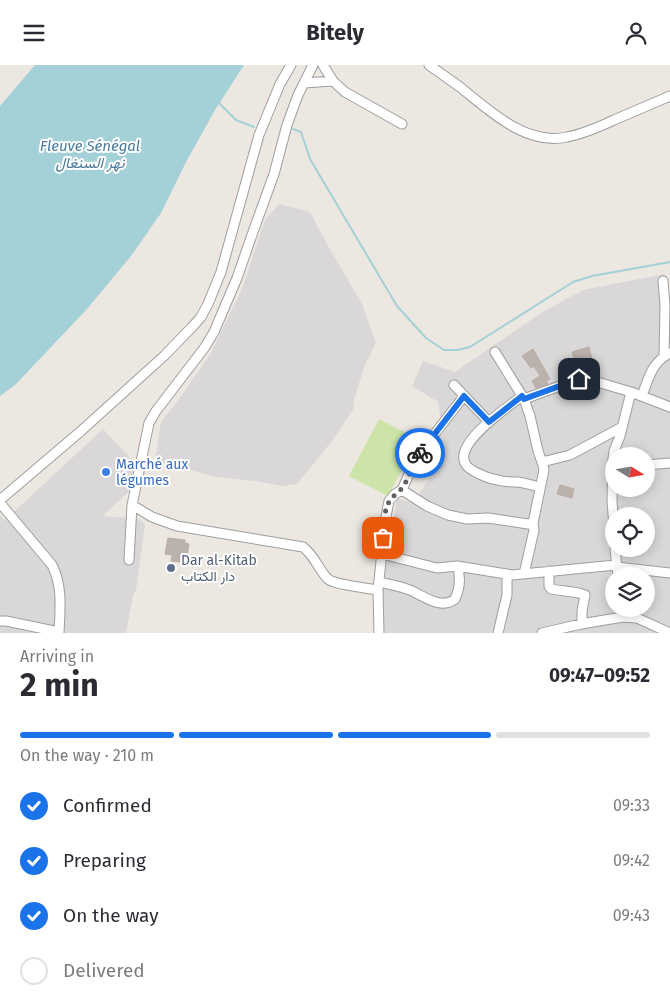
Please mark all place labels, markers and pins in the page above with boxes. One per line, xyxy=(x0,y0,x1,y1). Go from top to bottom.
pin xyxy=(558,358,600,400)
place label: Marché aux légumes xyxy=(116,456,188,489)
marker: Marché aux légumes xyxy=(100,466,112,478)
pin xyxy=(362,517,404,559)
place label: Dar al-Kitab دار الكتاب xyxy=(181,552,257,585)
marker: Dar al-Kitab دار الكتاب xyxy=(165,562,177,574)

